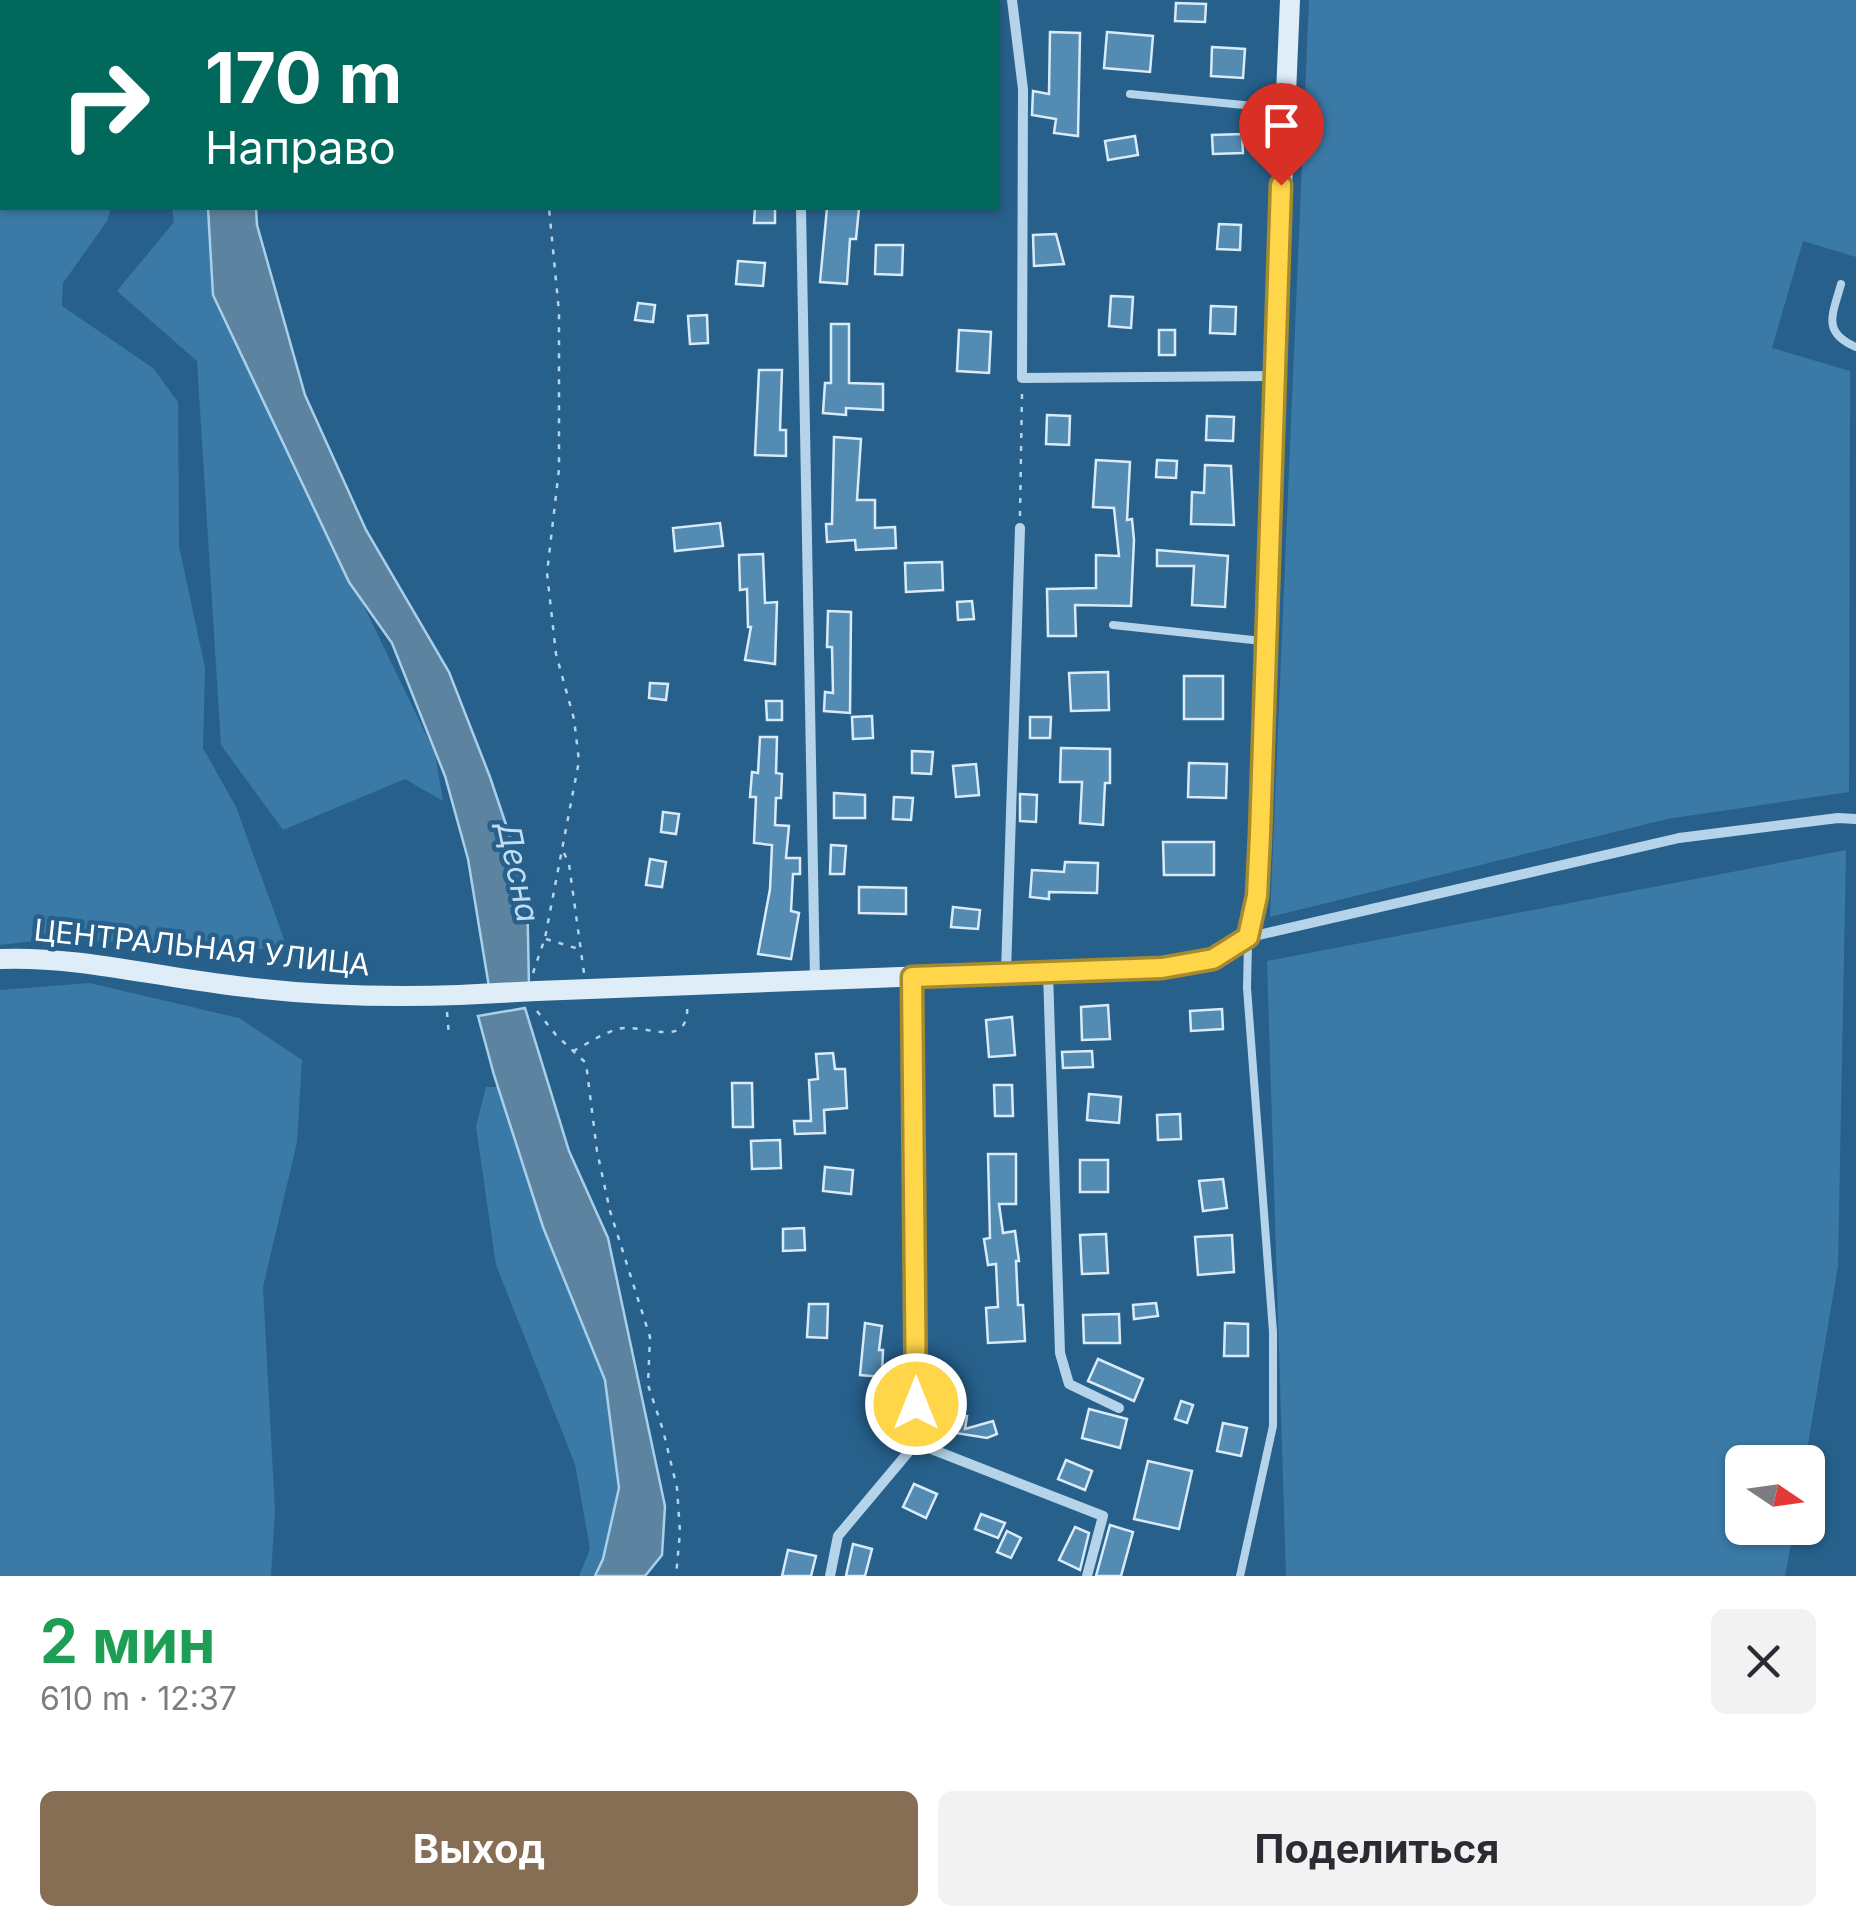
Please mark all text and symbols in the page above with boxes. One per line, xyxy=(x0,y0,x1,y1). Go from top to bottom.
text: 170 m xyxy=(205,35,402,120)
icon: right xyxy=(40,40,170,170)
pin xyxy=(1239,83,1324,186)
icon: arrive xyxy=(1254,98,1309,153)
text: Направо xyxy=(205,120,396,175)
water label: Десна xyxy=(489,817,548,926)
street label: ЦЕНТРАЛЬНАЯ УЛИЦА xyxy=(32,911,372,983)
position arrow xyxy=(864,1352,968,1456)
north arrow xyxy=(1725,1445,1825,1545)
map controls xyxy=(1725,1445,1825,1545)
text: 2 мин xyxy=(40,1605,215,1677)
button: close xyxy=(1711,1609,1816,1714)
text: 610 m · 12:37 xyxy=(40,1679,237,1718)
button: Выход xyxy=(40,1791,918,1906)
button: Поделиться xyxy=(938,1791,1816,1906)

